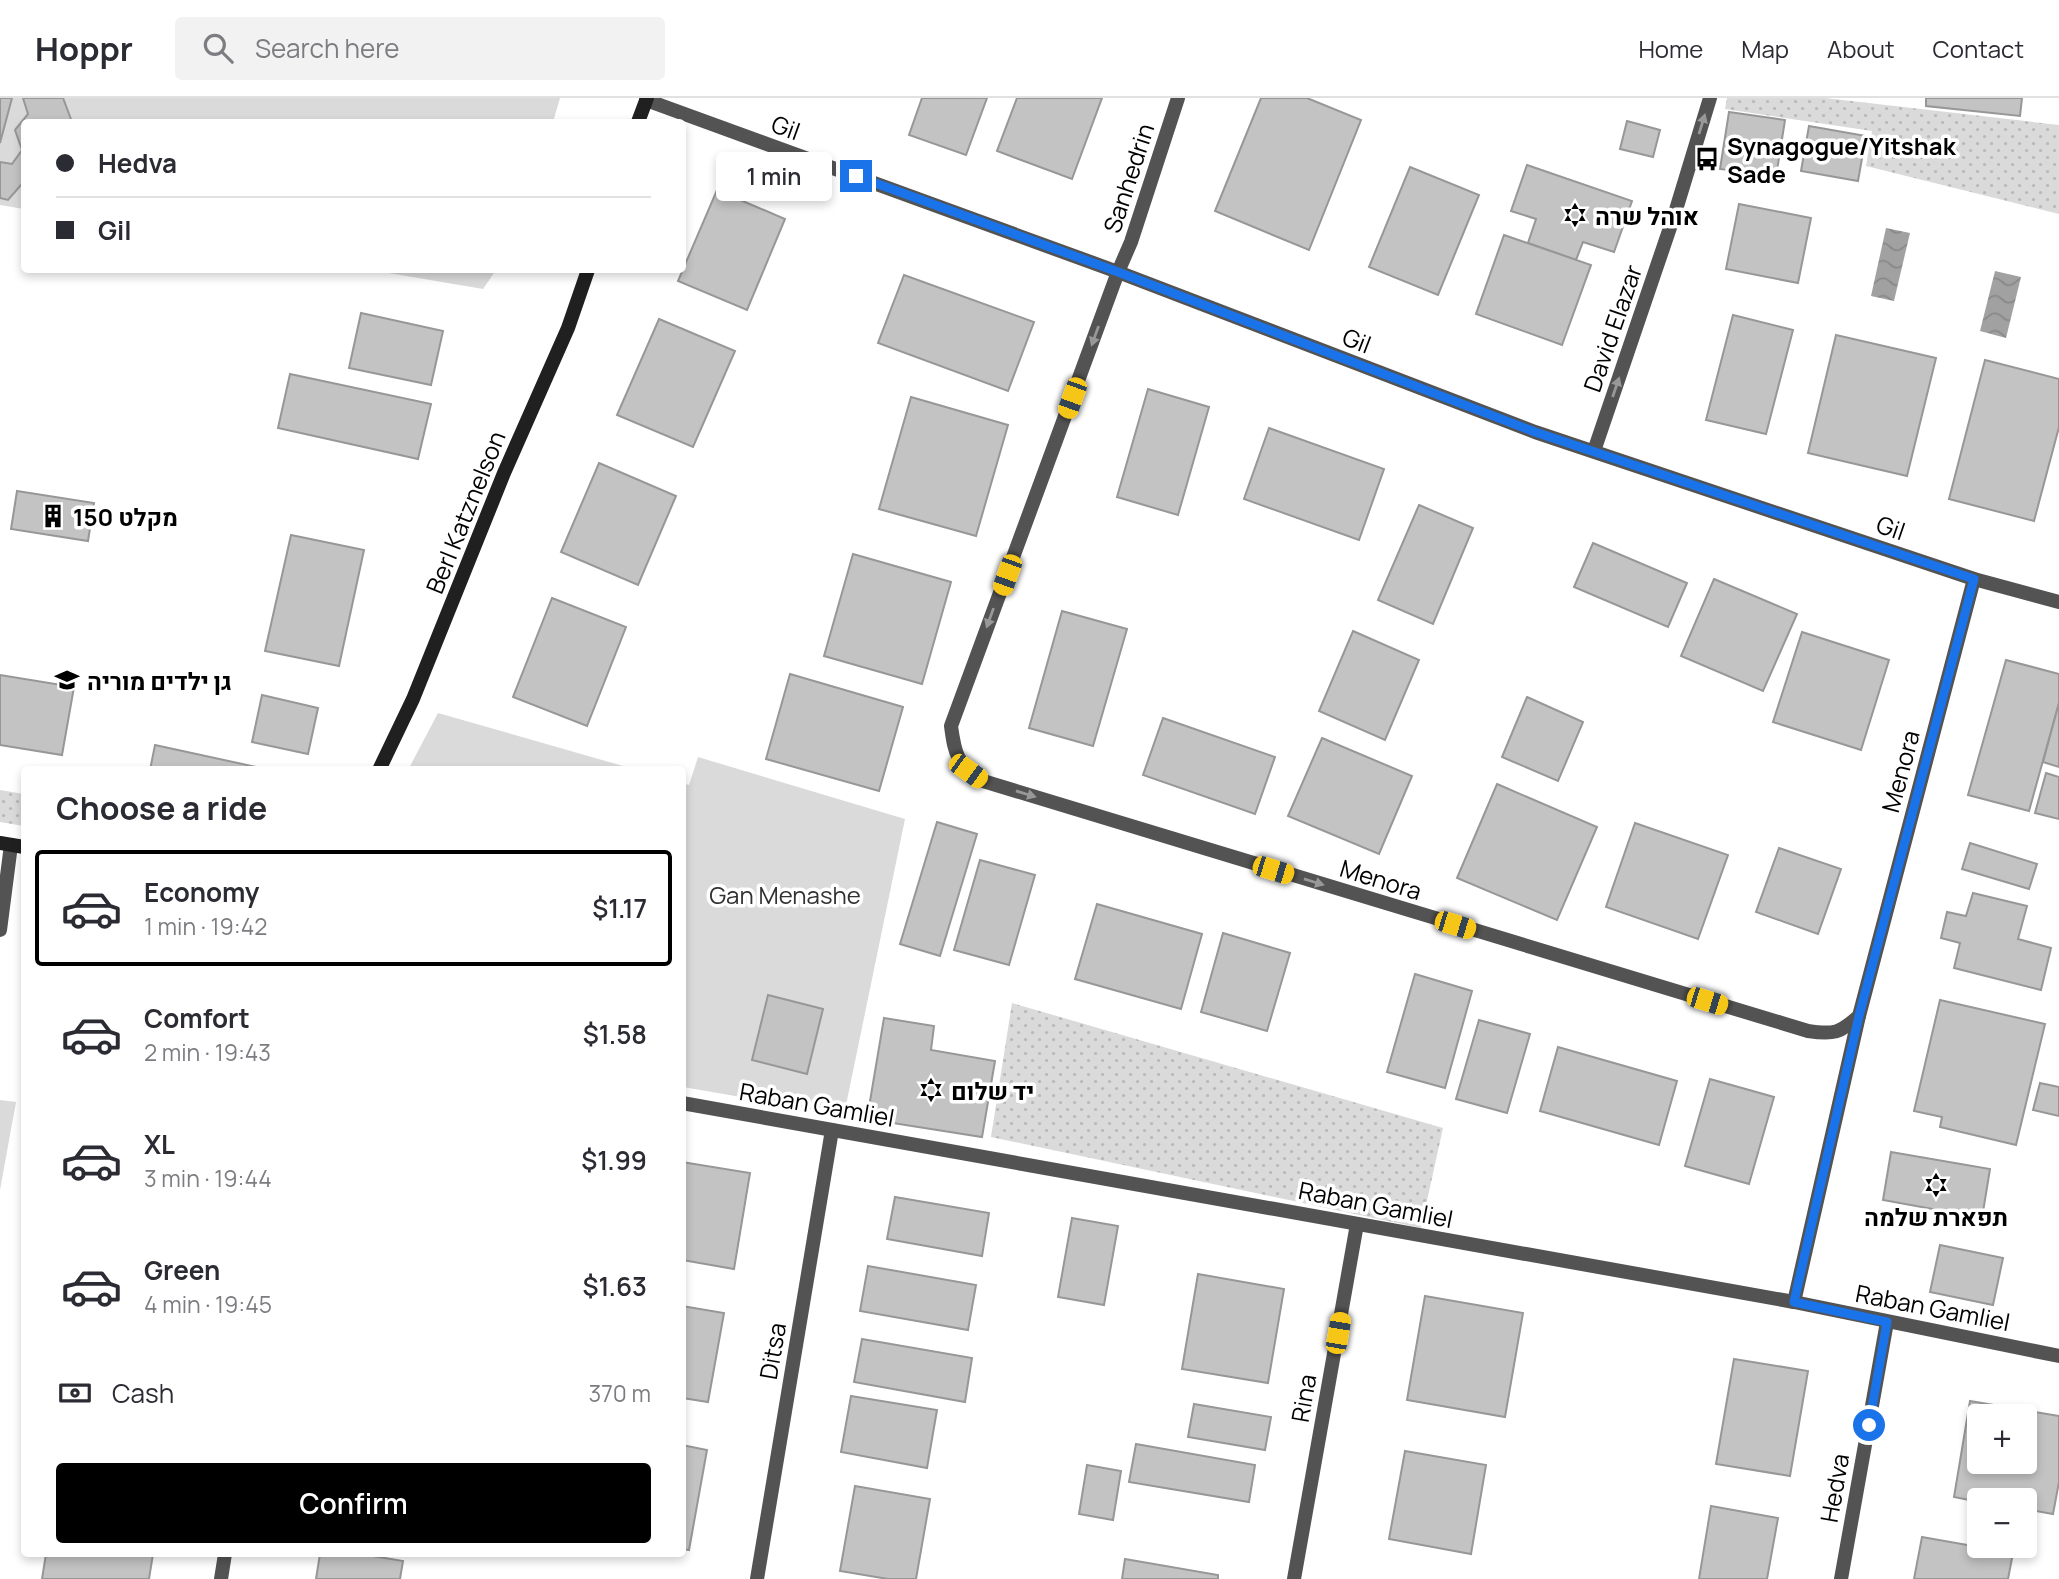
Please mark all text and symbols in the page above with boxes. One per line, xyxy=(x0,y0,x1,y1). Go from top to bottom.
search box xyxy=(175,17,665,80)
text: Hoppr xyxy=(35,26,133,71)
icon: search xyxy=(199,29,237,67)
text: Search here xyxy=(255,30,400,66)
text: Home xyxy=(1638,32,1703,65)
text: Map xyxy=(1741,32,1789,65)
text: About xyxy=(1827,32,1895,65)
text: Contact xyxy=(1933,32,2024,65)
street label: Gil xyxy=(767,107,805,147)
one-way arrow xyxy=(1697,113,1707,134)
street label: Sanhedrin xyxy=(1095,119,1161,237)
place label: Synagogue/Yitshak Sade xyxy=(1727,129,1957,190)
text: Hedva xyxy=(98,145,177,181)
bus stop icon: Synagogue/Yitshak Sade xyxy=(1693,145,1721,173)
callout: 1 min xyxy=(716,152,832,200)
text: 1 min xyxy=(747,160,801,192)
route end xyxy=(840,160,872,192)
place label: אוהל שרה xyxy=(1595,199,1699,232)
synagogue icon: אוהל שרה xyxy=(1561,201,1589,229)
text: Gil xyxy=(98,212,132,248)
street label: David Elazar xyxy=(1575,260,1649,396)
street label: Gil xyxy=(1338,320,1376,360)
one-way arrow xyxy=(1089,326,1100,347)
car xyxy=(1055,375,1090,421)
one-way arrow xyxy=(1611,376,1622,397)
street label: Berl Katznelson xyxy=(417,426,513,598)
place label: מקלט 150 xyxy=(73,500,178,533)
building icon: מקלט 150 xyxy=(39,502,67,530)
street label: Gil xyxy=(1872,507,1910,547)
car xyxy=(990,552,1025,598)
one-way arrow xyxy=(985,608,996,629)
place label: גן ילדים מוריה xyxy=(87,664,232,697)
school or university icon: גן ילדים מוריה xyxy=(53,666,81,694)
street label: Menora xyxy=(1873,726,1927,816)
car xyxy=(945,750,992,792)
text: Choose a ride xyxy=(56,786,267,830)
one-way arrow xyxy=(1016,790,1037,800)
street label: Menora xyxy=(1336,851,1426,907)
car xyxy=(1250,854,1297,886)
text: Economy xyxy=(144,874,259,910)
icon: car xyxy=(60,877,123,940)
one-way arrow xyxy=(1304,877,1325,888)
park label: Gan Menashe xyxy=(709,878,861,911)
text: $1.17 xyxy=(592,890,647,926)
car xyxy=(1432,909,1479,941)
text: 1 min · 19:42 xyxy=(144,910,267,942)
car xyxy=(1684,985,1731,1017)
text: Comfort xyxy=(144,1000,250,1036)
icon: car xyxy=(60,1003,123,1066)
text: $1.58 xyxy=(583,1016,647,1052)
text: 2 min · 19:43 xyxy=(144,1036,271,1068)
street label: Raban Gamliel xyxy=(737,1074,897,1134)
place label: יד שלום xyxy=(951,1074,1034,1107)
synagogue icon: יד שלום xyxy=(917,1076,945,1104)
text: XL xyxy=(144,1126,175,1162)
icon: car xyxy=(60,1129,123,1192)
text: $1.99 xyxy=(581,1142,647,1178)
text: 3 min · 19:44 xyxy=(144,1162,272,1194)
synagogue icon: תפארת שלמה xyxy=(1922,1171,1950,1199)
street label: Raban Gamliel xyxy=(1296,1173,1456,1235)
place label: תפארת שלמה xyxy=(1864,1200,2008,1233)
text: Green xyxy=(144,1252,220,1288)
icon: car xyxy=(60,1255,123,1318)
text: $1.63 xyxy=(583,1268,647,1304)
street label: Raban Gamliel xyxy=(1853,1276,2013,1338)
text: 4 min · 19:45 xyxy=(144,1288,272,1320)
car xyxy=(1325,1310,1352,1356)
street label: Ditsa xyxy=(751,1320,793,1382)
street label: Rina xyxy=(1283,1371,1323,1425)
icon: cash xyxy=(56,1374,94,1412)
text: Cash xyxy=(112,1375,174,1411)
text: 370 m xyxy=(589,1377,651,1409)
map controls xyxy=(1967,1404,2037,1558)
button: + xyxy=(1967,1404,2037,1474)
route start xyxy=(1853,1409,1885,1441)
street label: Hedva xyxy=(1812,1451,1856,1525)
button: Confirm xyxy=(56,1463,651,1543)
button: − xyxy=(1967,1488,2037,1558)

